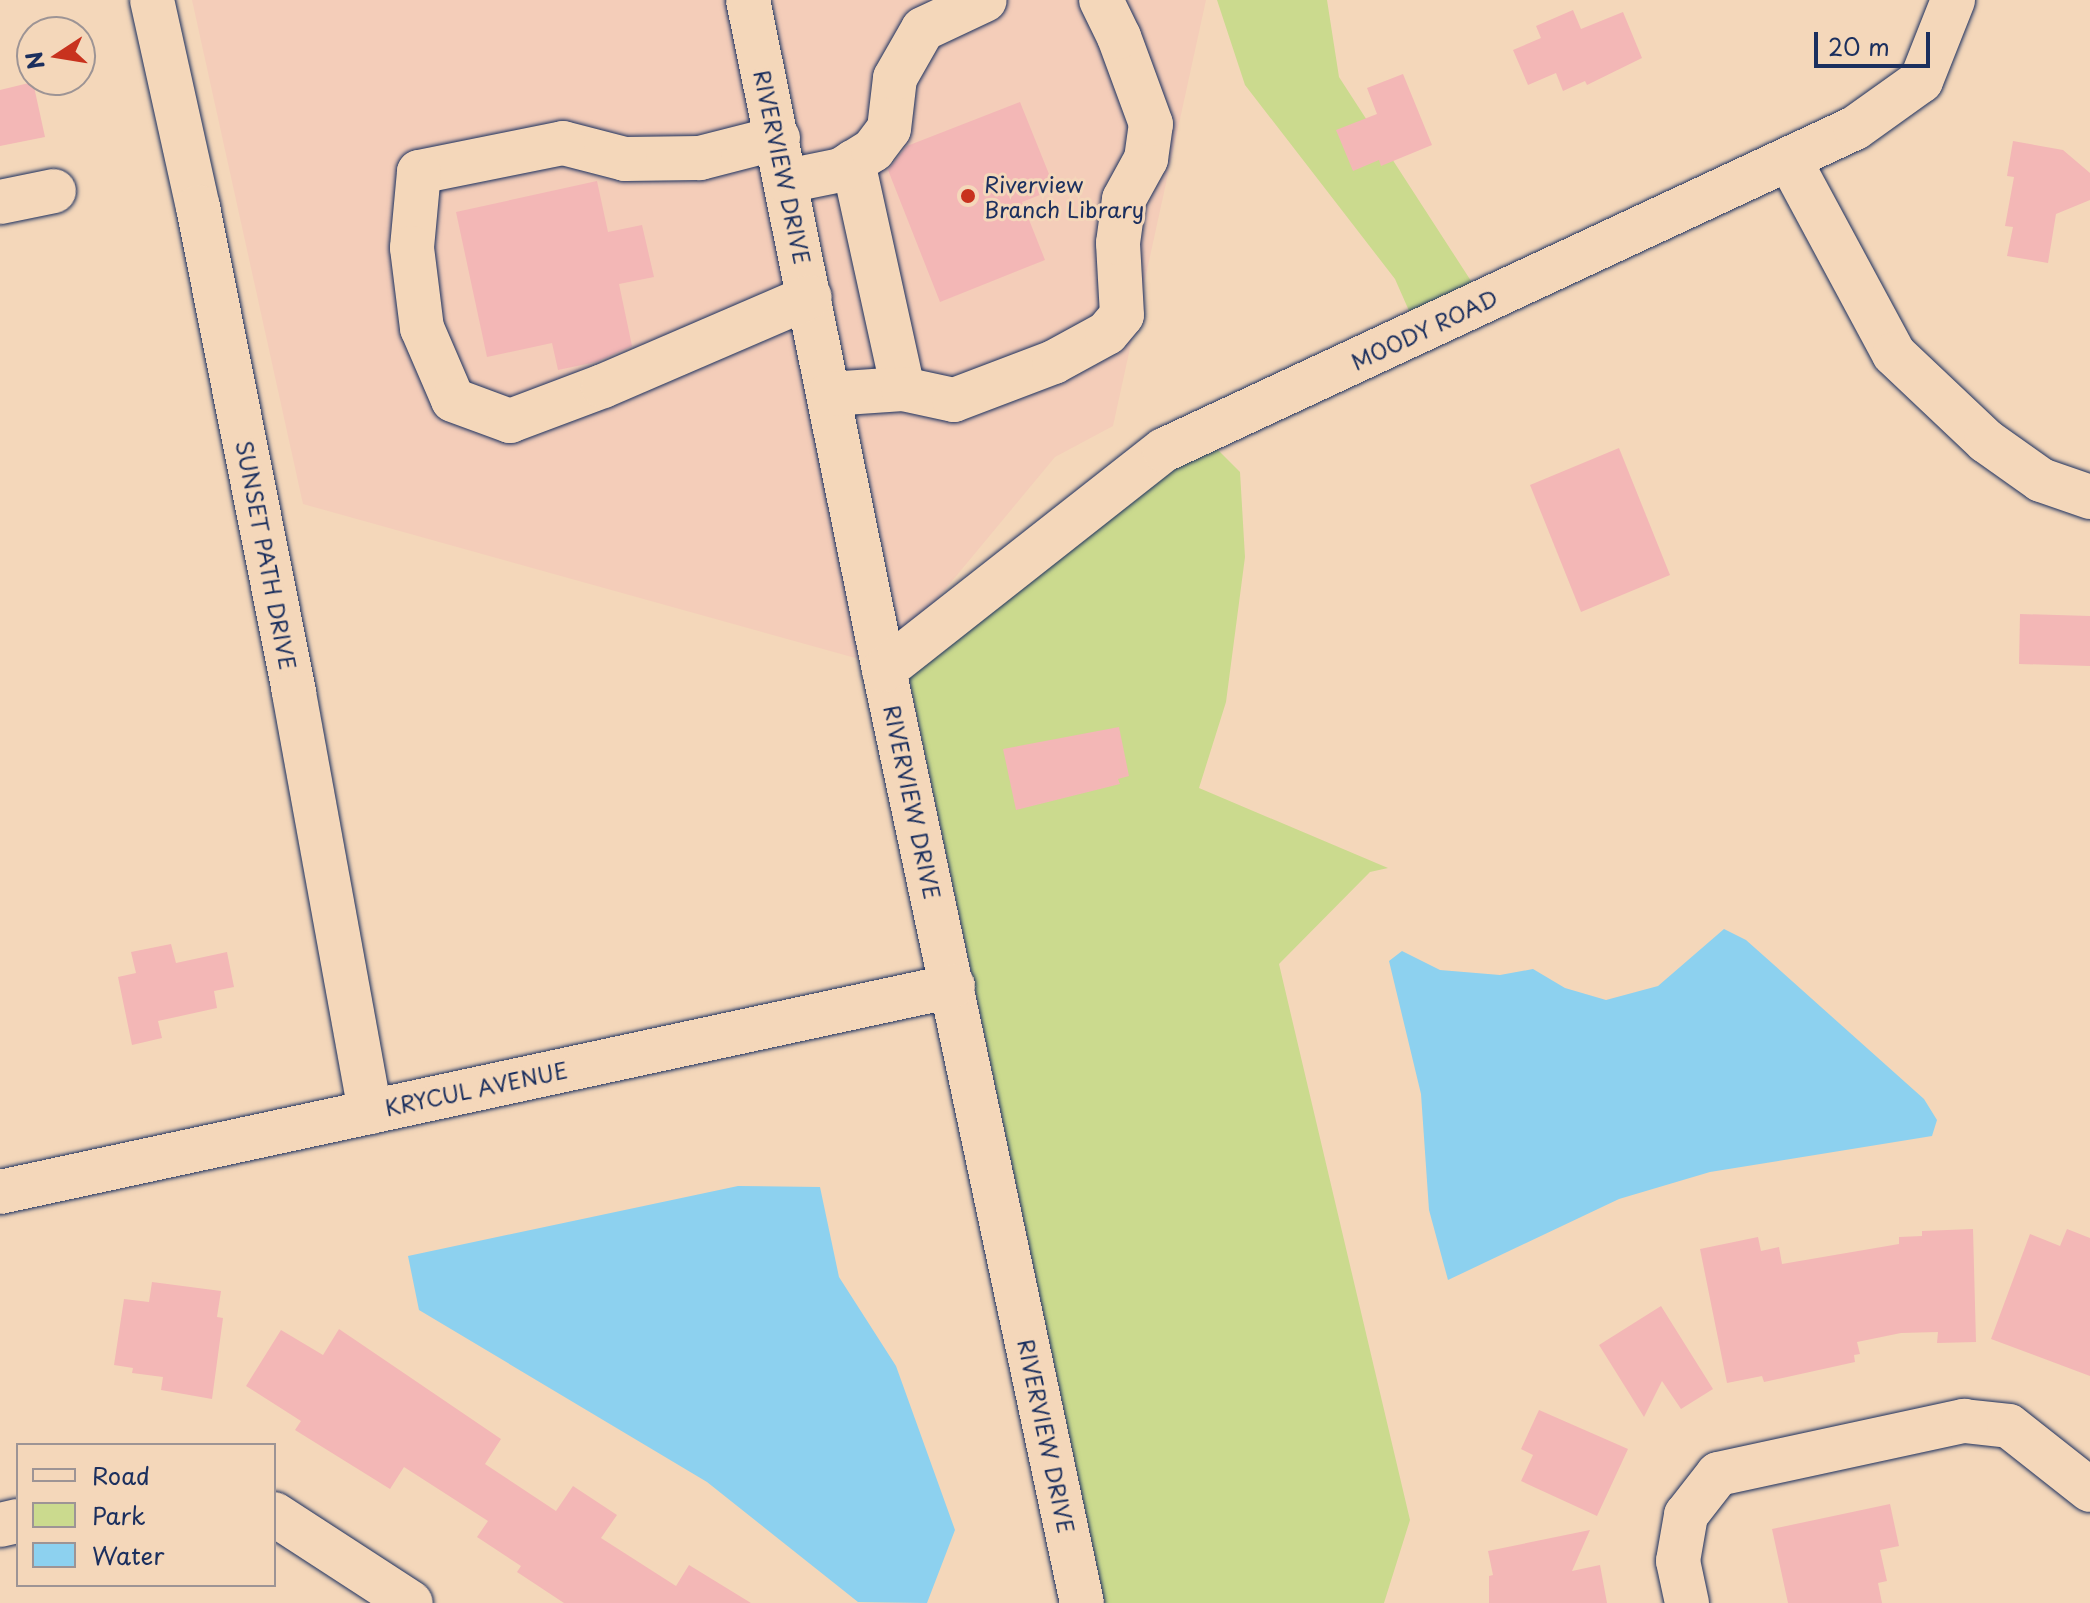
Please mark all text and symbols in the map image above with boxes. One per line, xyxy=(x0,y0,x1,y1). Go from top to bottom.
north arrow xyxy=(16,16,96,96)
scale bar xyxy=(1818,16,1934,66)
text: 20 m xyxy=(1828,28,1890,64)
text: N xyxy=(16,49,52,73)
street label: RIVERVIEW DRIVE xyxy=(750,68,816,266)
place label: Riverview Branch Library xyxy=(984,170,1143,222)
marker: Riverview Branch Library xyxy=(959,187,977,205)
street label: MOODY ROAD xyxy=(1346,283,1502,375)
street label: SUNSET PATH DRIVE xyxy=(232,437,302,673)
street label: RIVERVIEW DRIVE xyxy=(880,703,946,901)
street label: KRYCUL AVENUE xyxy=(382,1056,570,1120)
street label: RIVERVIEW DRIVE xyxy=(1014,1337,1080,1535)
legend xyxy=(16,1443,276,1587)
text: Road xyxy=(92,1457,150,1493)
text: Park xyxy=(92,1497,146,1533)
text: Water xyxy=(92,1537,164,1573)

